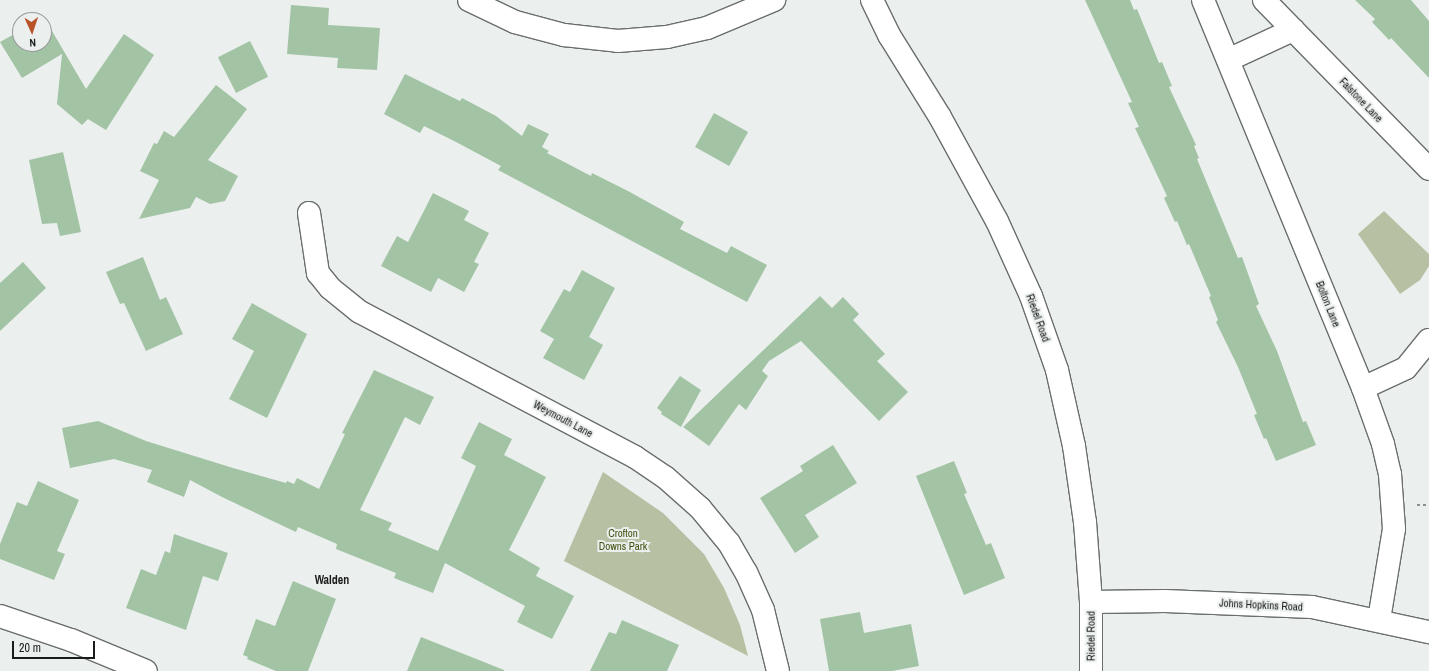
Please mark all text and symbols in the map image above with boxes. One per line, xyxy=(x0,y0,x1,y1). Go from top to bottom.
north arrow xyxy=(12,12,52,52)
text: N xyxy=(29,36,36,50)
street label: Falstone Lane xyxy=(1337,75,1385,125)
street label: Bolton Lane xyxy=(1313,279,1343,329)
street label: Riedel Road xyxy=(1023,292,1053,344)
street label: Weymouth Lane xyxy=(531,398,595,440)
park label: Crofton Downs Park xyxy=(599,527,647,553)
district label: Walden xyxy=(315,574,349,588)
street label: Johns Hopkins Road xyxy=(1219,596,1303,614)
street label: Riedel Road xyxy=(1084,611,1098,661)
scale bar xyxy=(14,633,97,659)
text: 20 m xyxy=(19,640,41,656)

